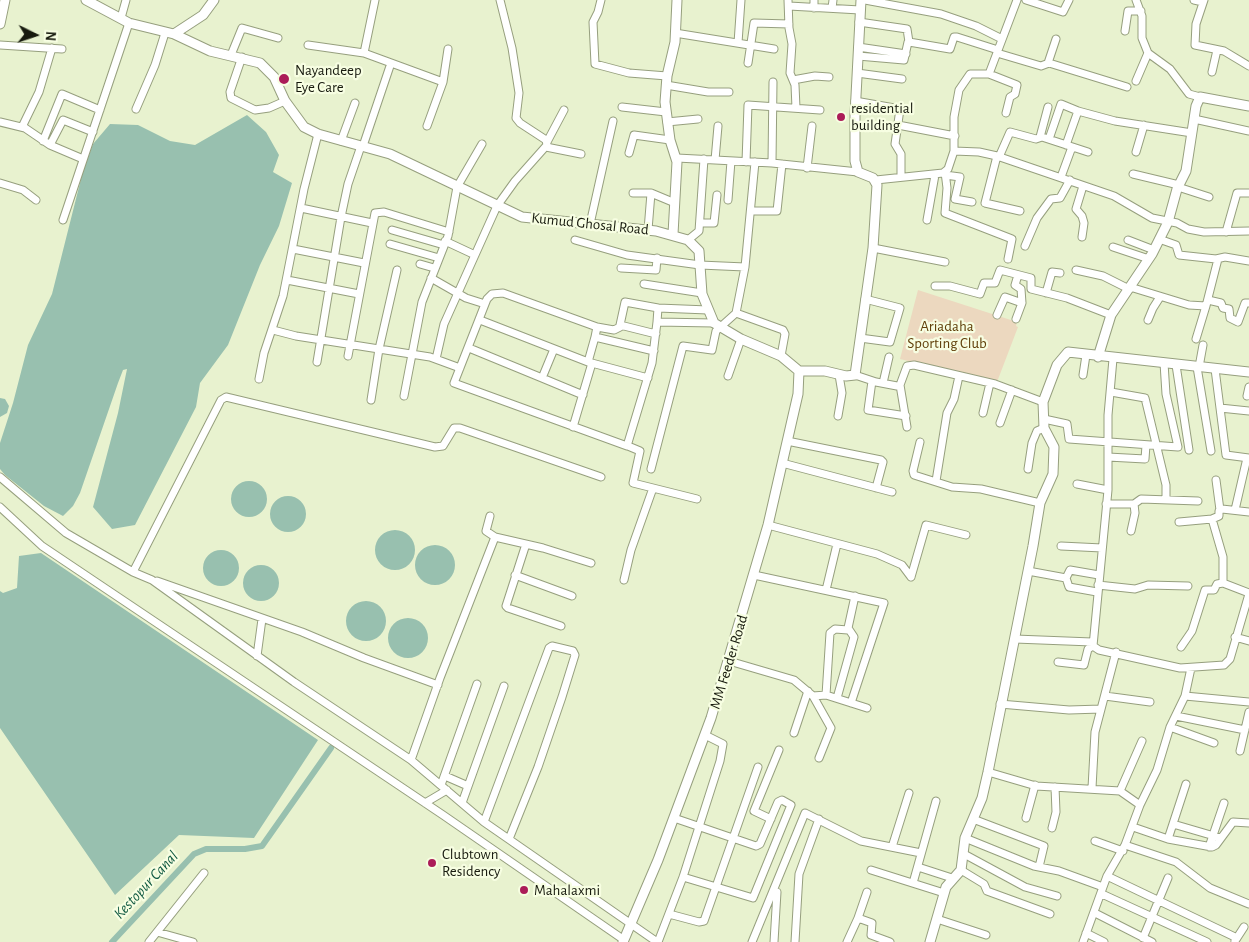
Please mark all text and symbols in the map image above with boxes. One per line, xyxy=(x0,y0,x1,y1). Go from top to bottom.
north arrow xyxy=(10,10,60,60)
text: N xyxy=(43,31,57,41)
place label: Nayandeep Eye Care xyxy=(295,61,362,96)
marker: Nayandeep Eye Care xyxy=(277,72,291,86)
place label: residential building xyxy=(851,99,913,134)
marker: residential building xyxy=(835,111,847,123)
street label: Kumud Ghosal Road xyxy=(530,209,650,239)
park label: Ariadaha Sporting Club xyxy=(907,317,987,352)
street label: MM Feeder Road xyxy=(706,613,752,711)
place label: Clubtown Residency xyxy=(442,845,500,880)
water label: Kestopur Canal xyxy=(110,847,182,923)
marker: Clubtown Residency xyxy=(426,857,438,869)
place label: Mahalaxmi xyxy=(534,881,600,899)
marker: Mahalaxmi xyxy=(518,884,530,896)

